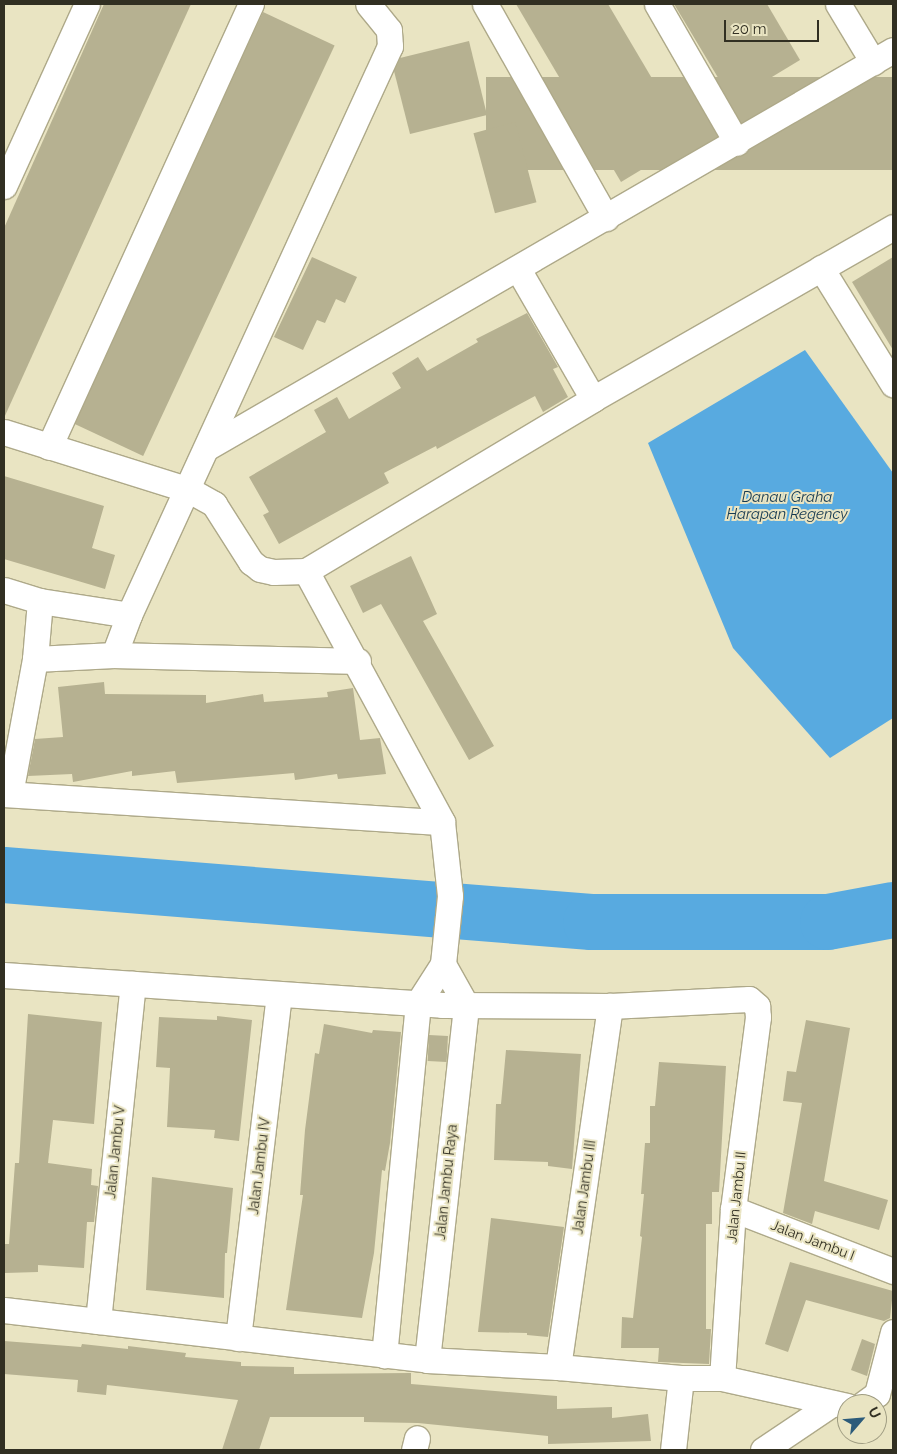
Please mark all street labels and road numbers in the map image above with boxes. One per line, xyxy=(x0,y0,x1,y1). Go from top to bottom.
street label: Jalan Jambu V xyxy=(102,1104,128,1200)
street label: Jalan Jambu IV xyxy=(245,1116,273,1216)
street label: Jalan Jambu Raya xyxy=(432,1123,460,1241)
street label: Jalan Jambu III xyxy=(569,1139,599,1235)
street label: Jalan Jambu II xyxy=(723,1150,749,1244)
street label: Jalan Jambu I xyxy=(769,1216,857,1264)

